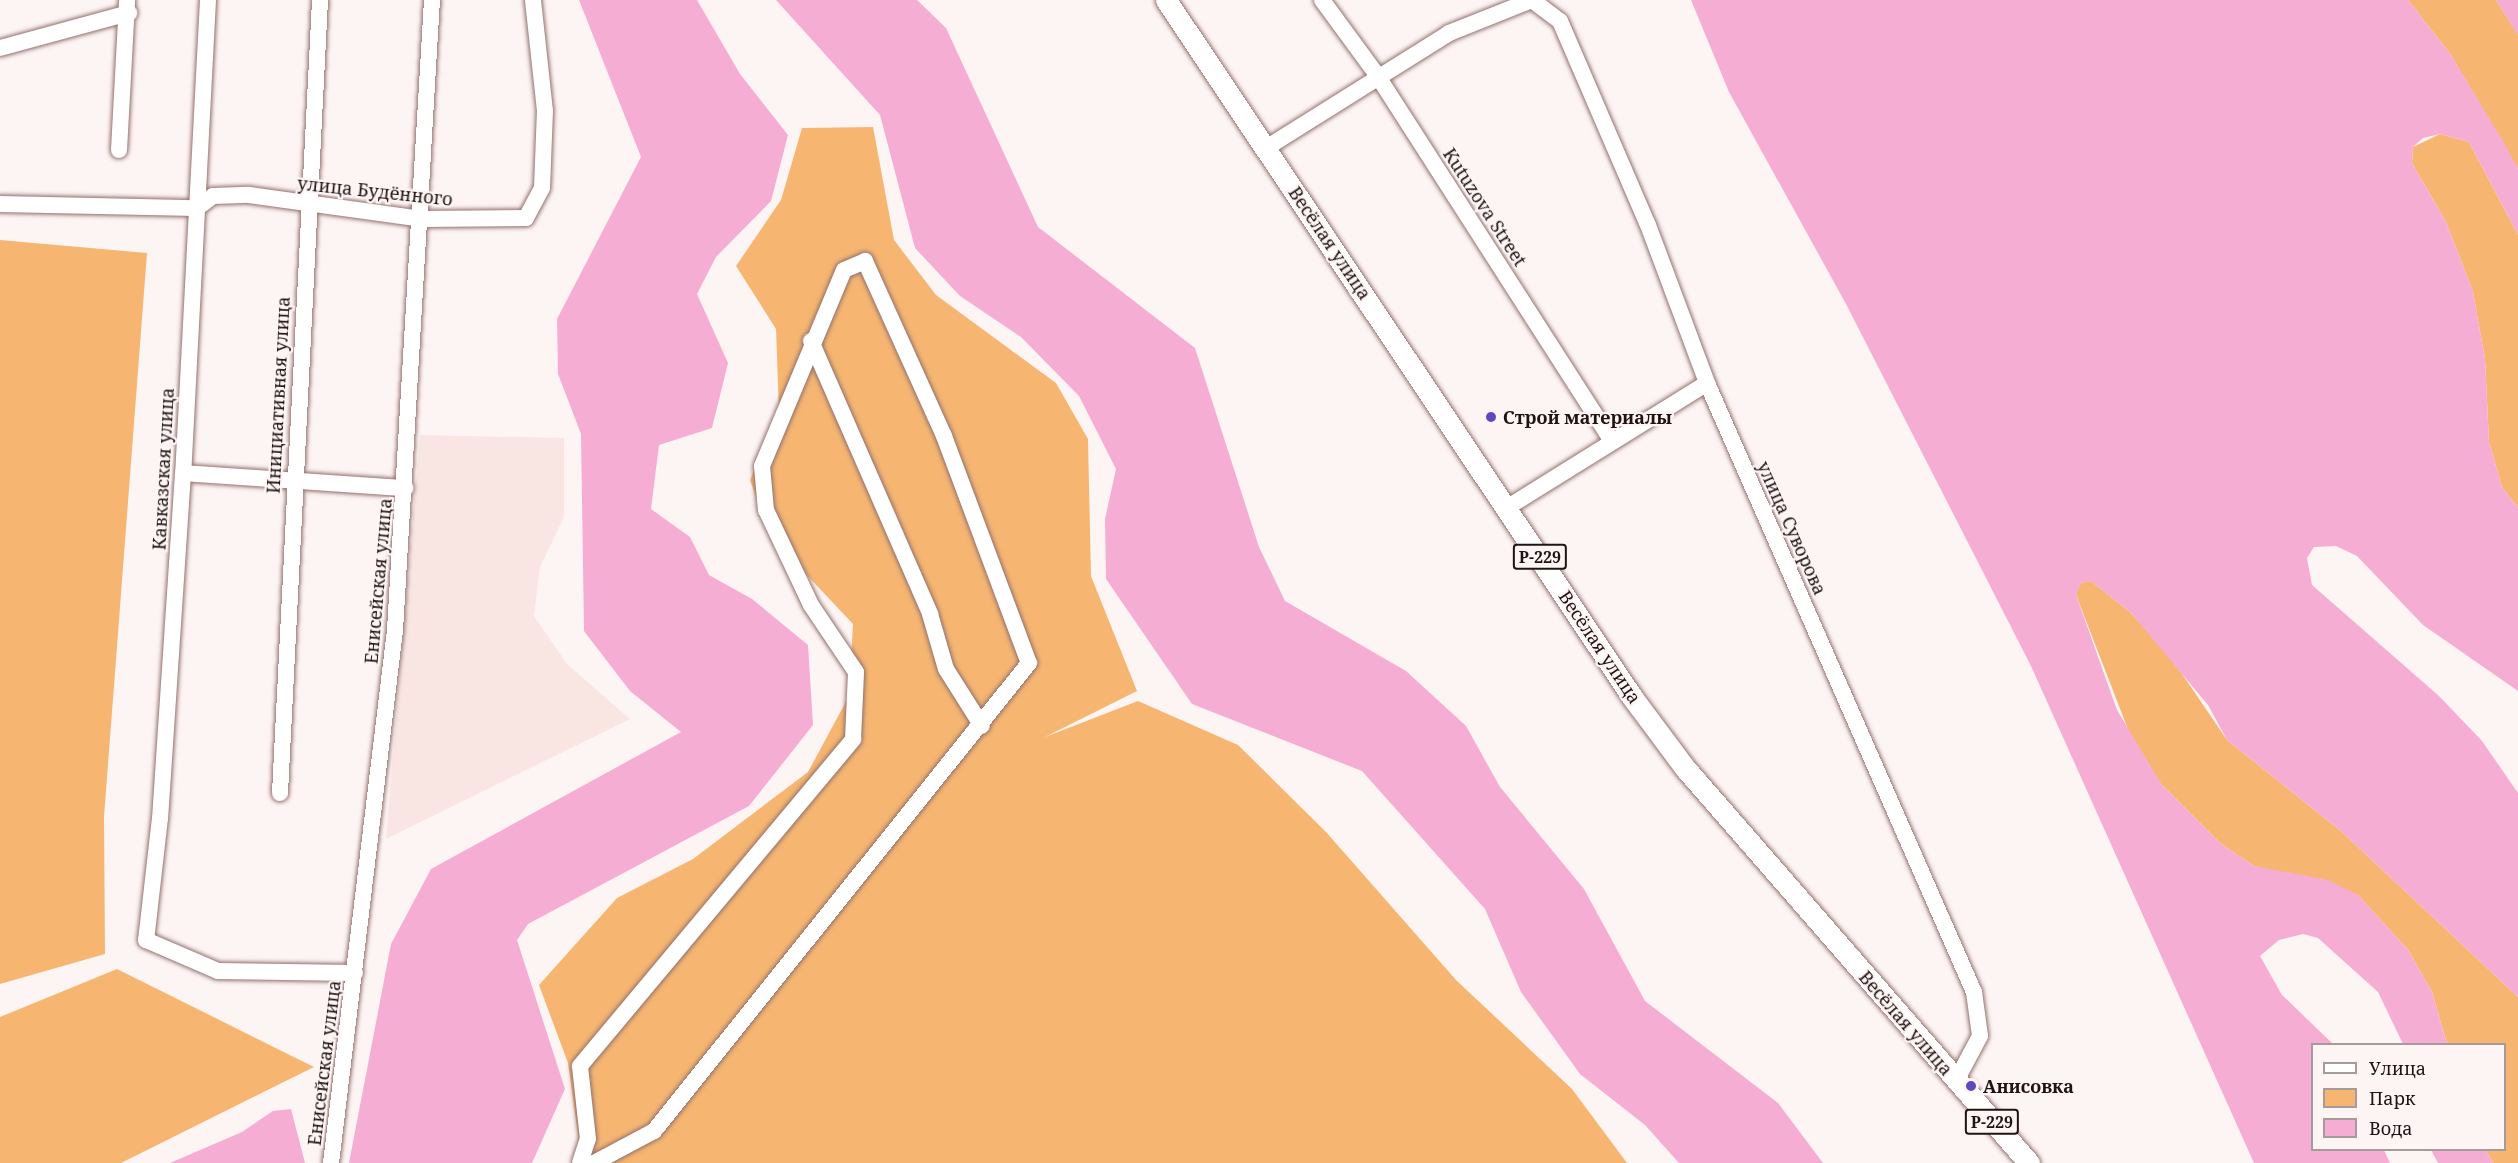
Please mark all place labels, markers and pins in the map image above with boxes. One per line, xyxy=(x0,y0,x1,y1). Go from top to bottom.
place label: Строй материалы xyxy=(1503,406,1672,428)
marker: Строй материалы xyxy=(1484,410,1498,424)
place label: Анисовка xyxy=(1983,1075,2074,1097)
marker: Анисовка xyxy=(1964,1079,1978,1093)

